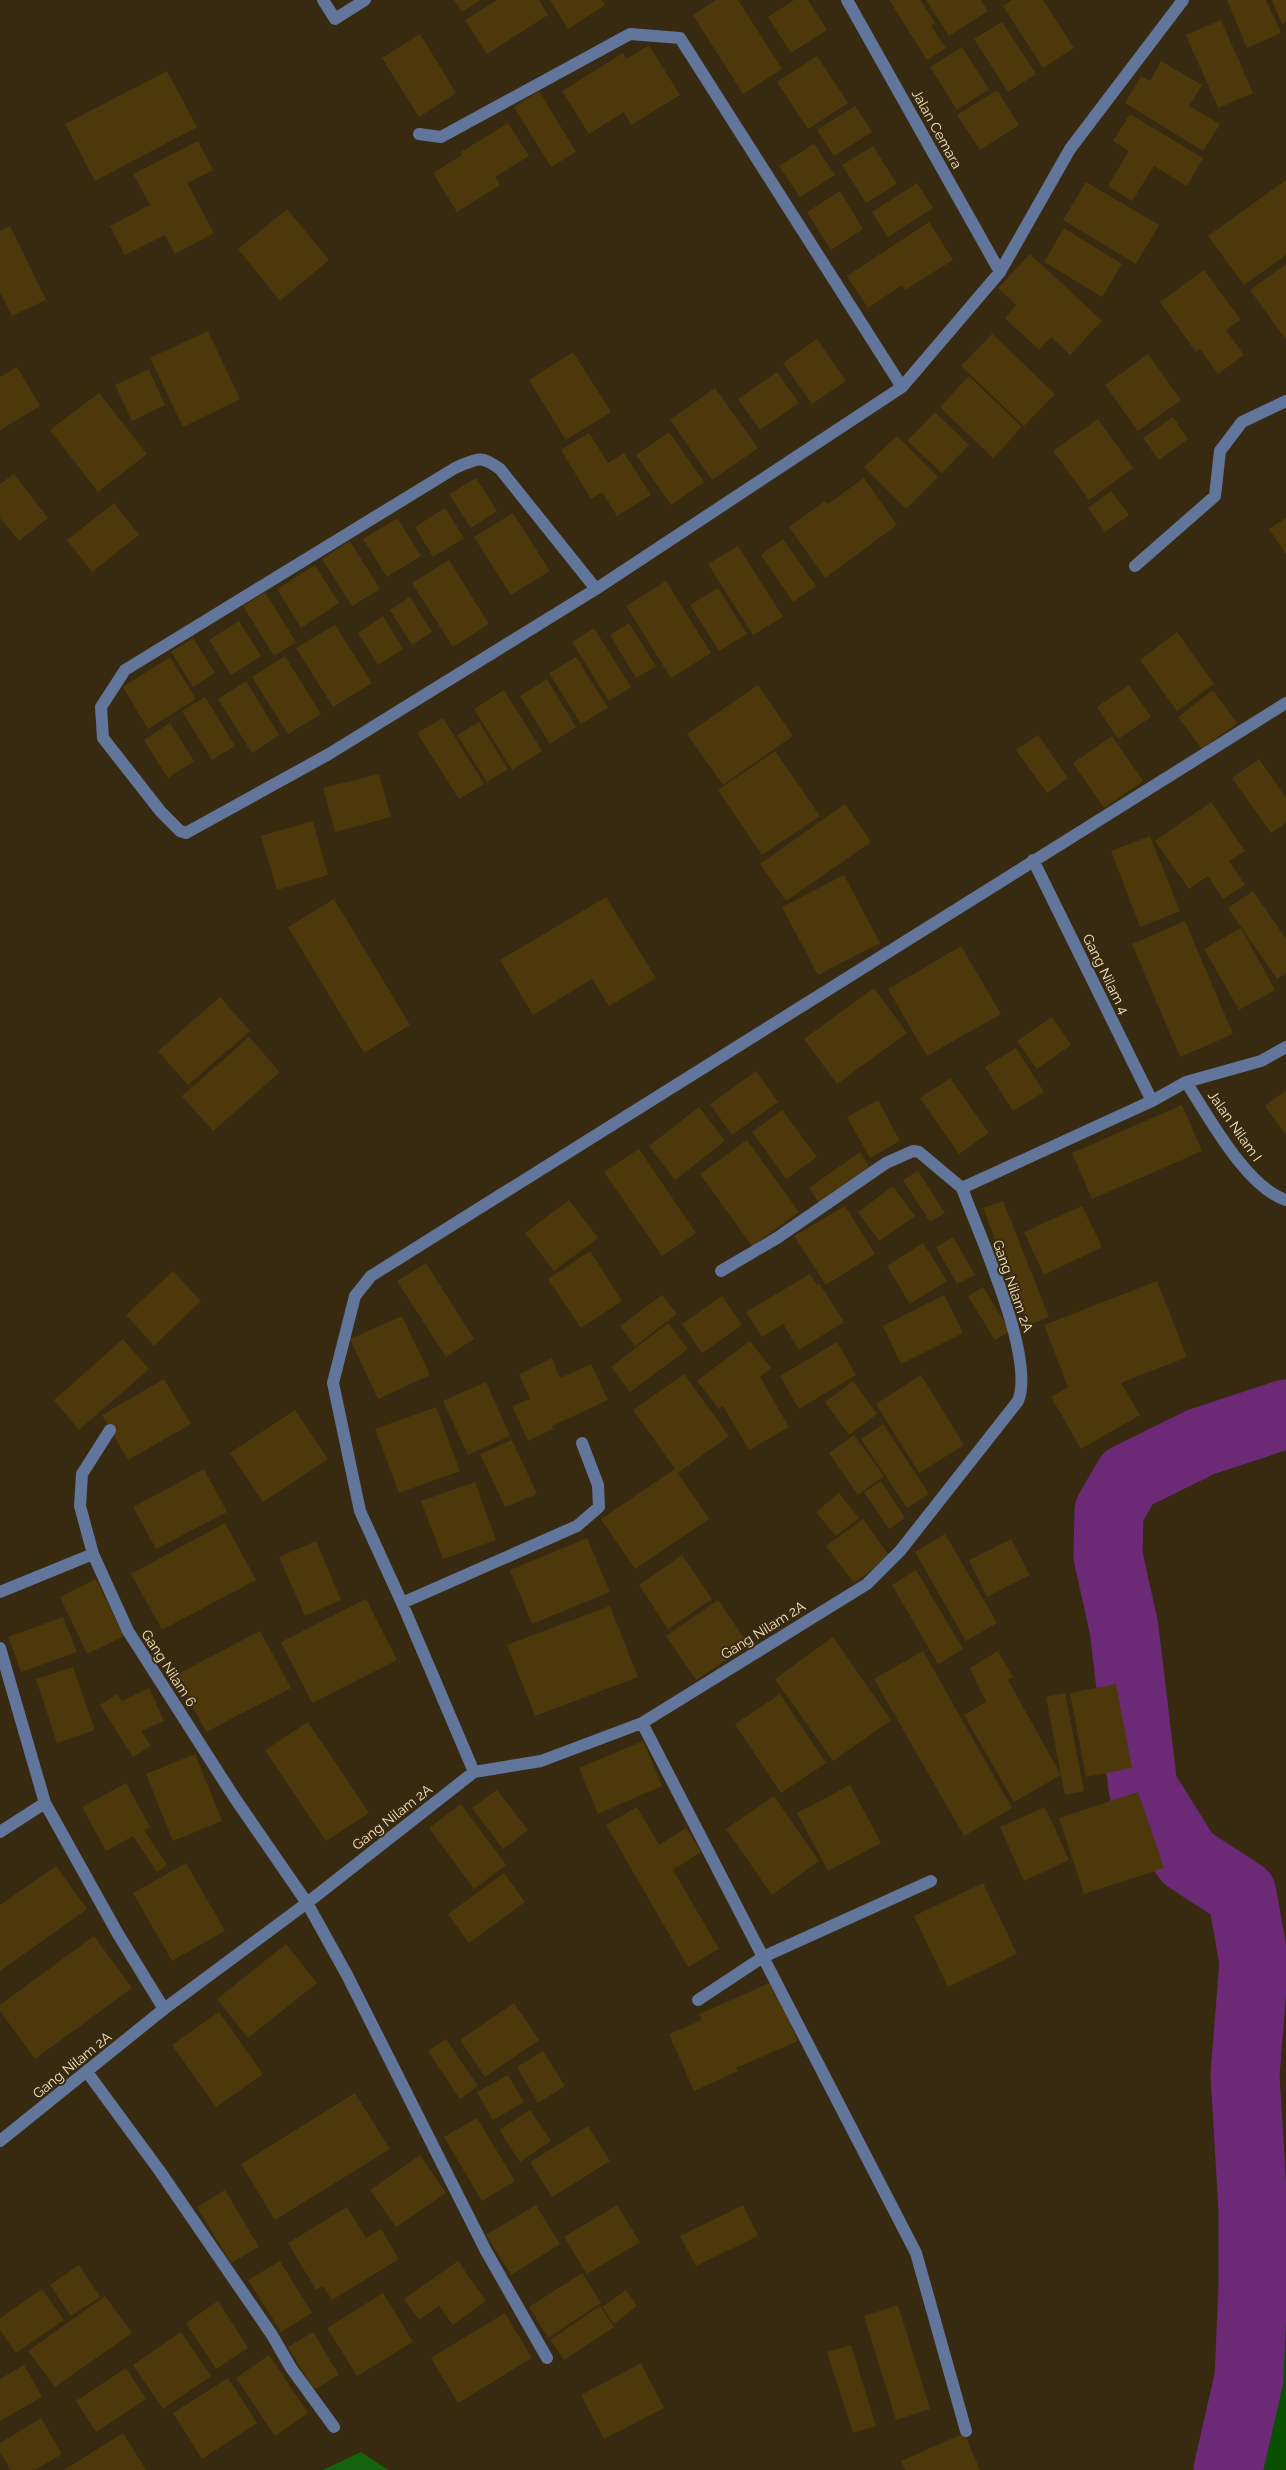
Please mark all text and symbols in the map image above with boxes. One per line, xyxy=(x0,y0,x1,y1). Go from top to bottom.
street label: Jalan Cemara xyxy=(909,87,965,171)
street label: Gang Nilam 4 xyxy=(1080,931,1133,1017)
street label: Jalan Nilam I xyxy=(1205,1088,1265,1164)
street label: Gang Nilam 2A xyxy=(990,1238,1036,1335)
street label: Gang Nilam 2A xyxy=(718,1597,809,1662)
street label: Gang Nilam 6 xyxy=(138,1627,200,1709)
street label: Gang Nilam 2A xyxy=(349,1781,435,1853)
street label: Gang Nilam 2A xyxy=(29,2028,115,2102)

